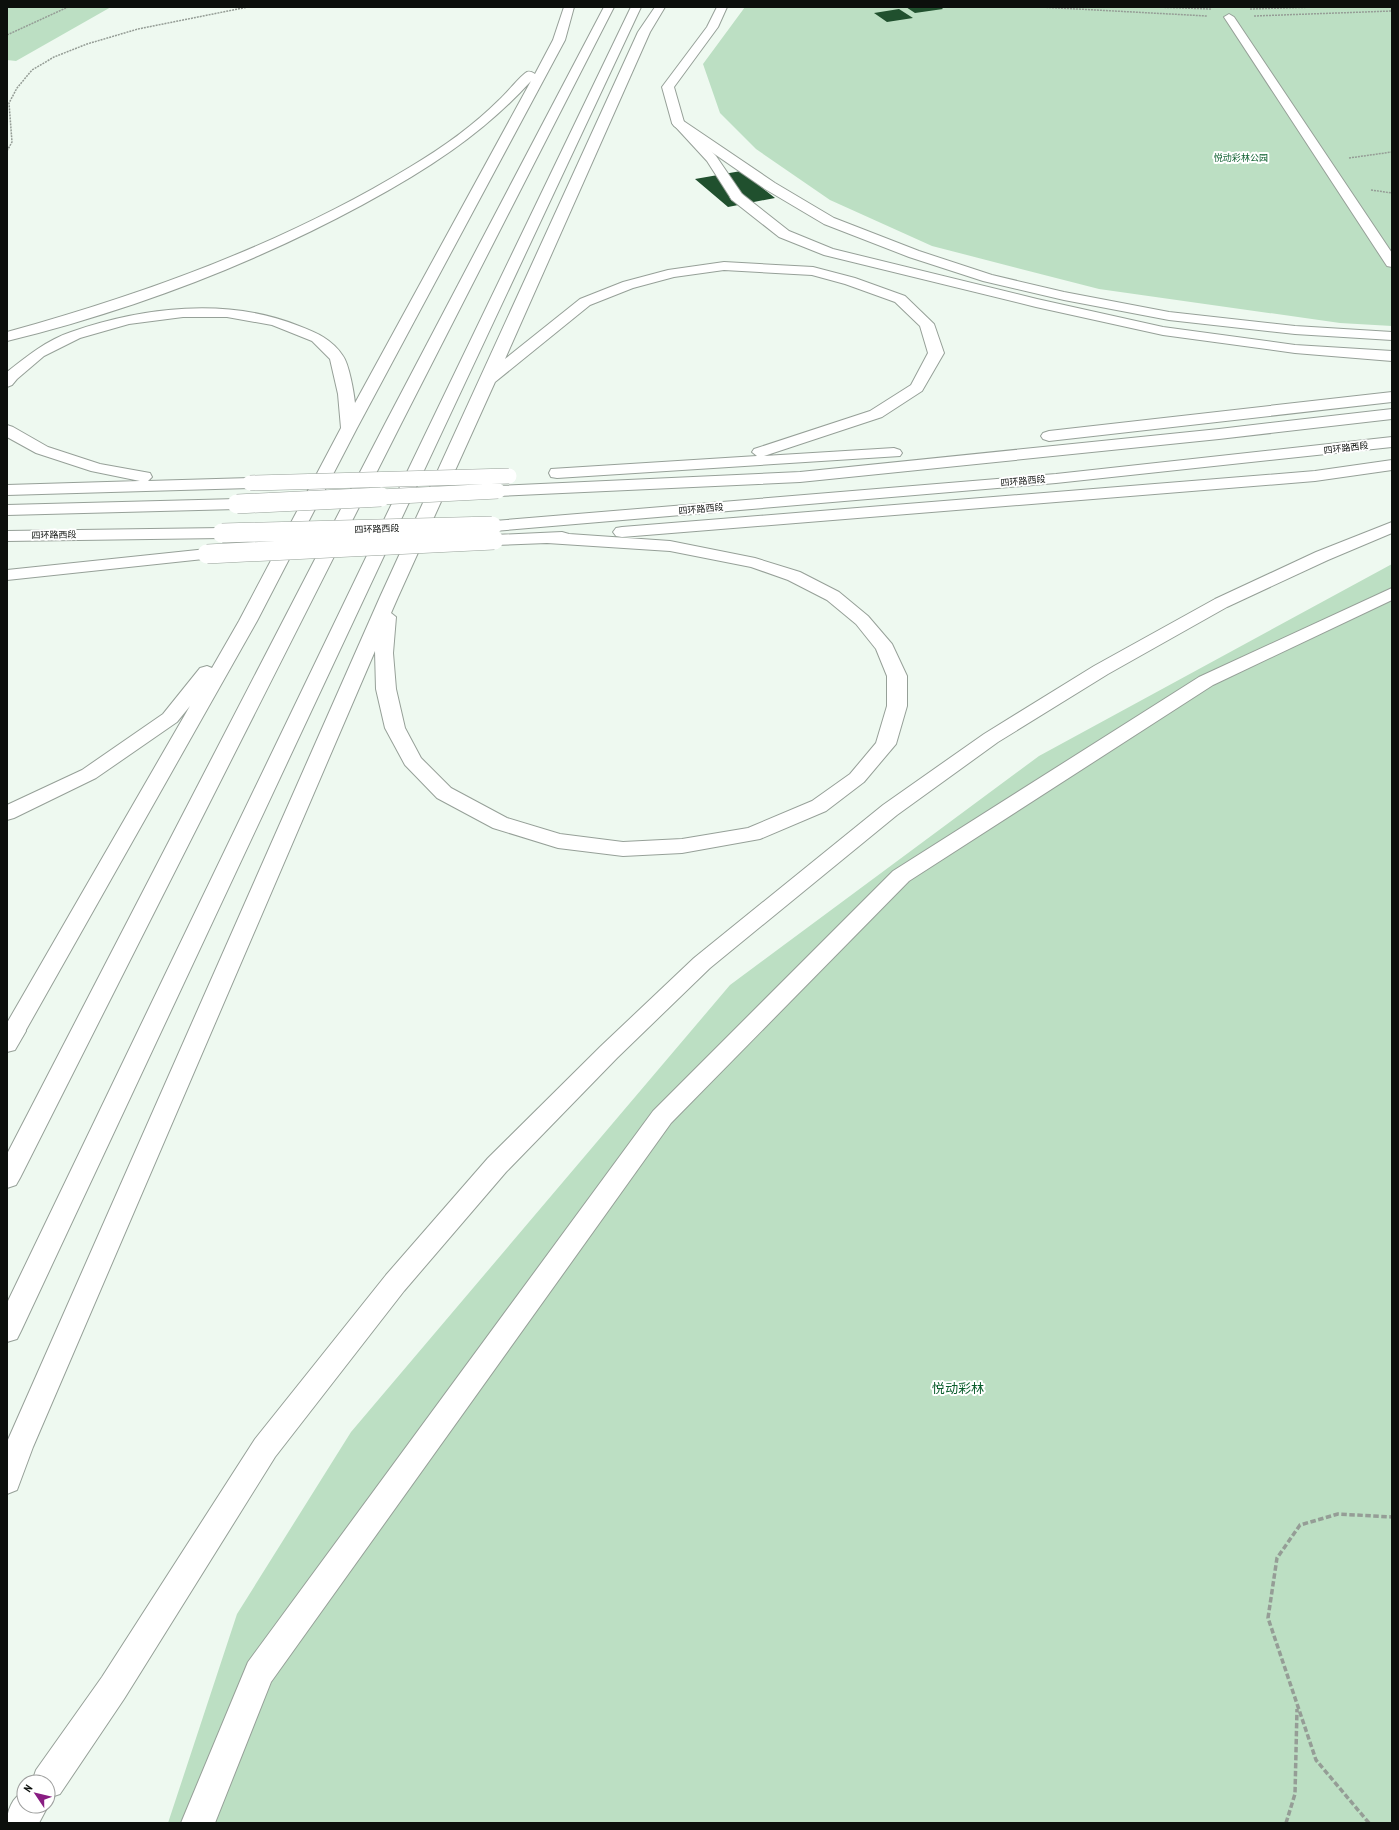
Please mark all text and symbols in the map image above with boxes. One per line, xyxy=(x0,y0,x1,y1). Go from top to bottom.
park label: 悦动彩林公园 xyxy=(1214,152,1268,163)
street label: 四环路西段 xyxy=(1323,439,1369,456)
street label: 四环路西段 xyxy=(1000,473,1046,488)
street label: 四环路西段 xyxy=(678,501,724,516)
street label: 四环路西段 xyxy=(354,522,400,535)
street label: 四环路西段 xyxy=(31,529,77,540)
park label: 悦动彩林 xyxy=(932,1380,984,1397)
north arrow xyxy=(16,1774,56,1814)
text: N xyxy=(20,1782,35,1795)

